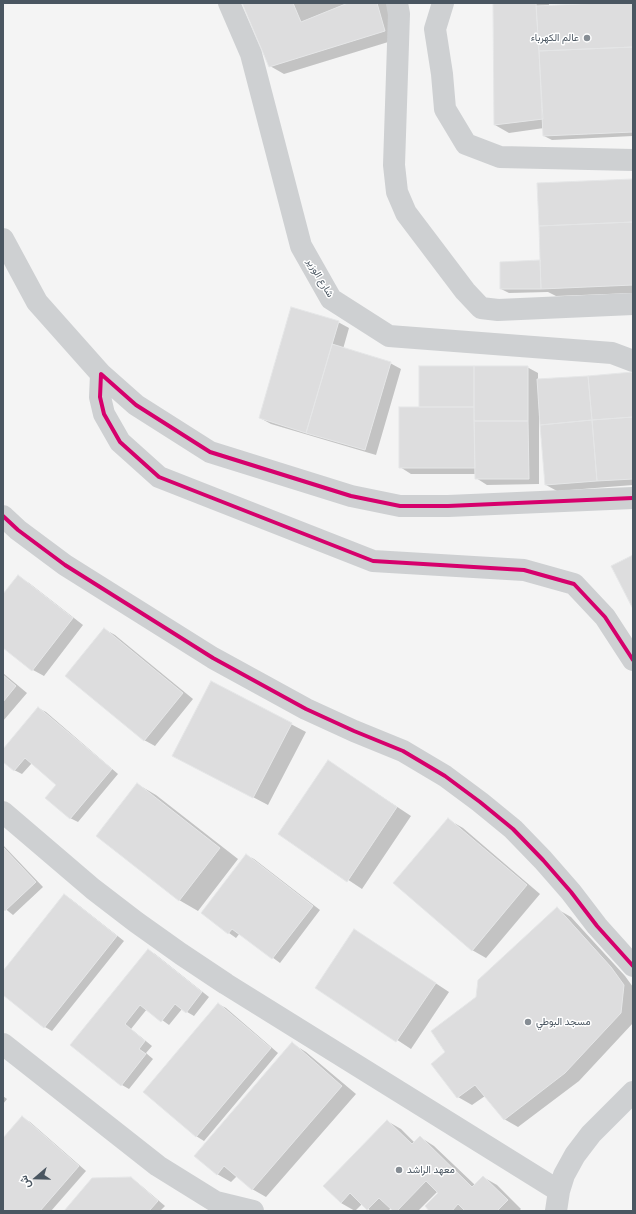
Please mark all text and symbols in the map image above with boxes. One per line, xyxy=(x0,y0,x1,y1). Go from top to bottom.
place label: عالم الكهرباء xyxy=(531,32,579,44)
marker: عالم الكهرباء xyxy=(582,33,592,43)
street label: شارع الوزير xyxy=(304,256,336,300)
place label: مسجد البوطي xyxy=(536,1016,591,1028)
marker: مسجد البوطي xyxy=(523,1017,533,1027)
north arrow xyxy=(16,1158,56,1198)
place label: معهد الراشد xyxy=(407,1164,455,1176)
marker: معهد الراشد xyxy=(394,1165,404,1175)
text: ش xyxy=(16,1173,34,1191)

